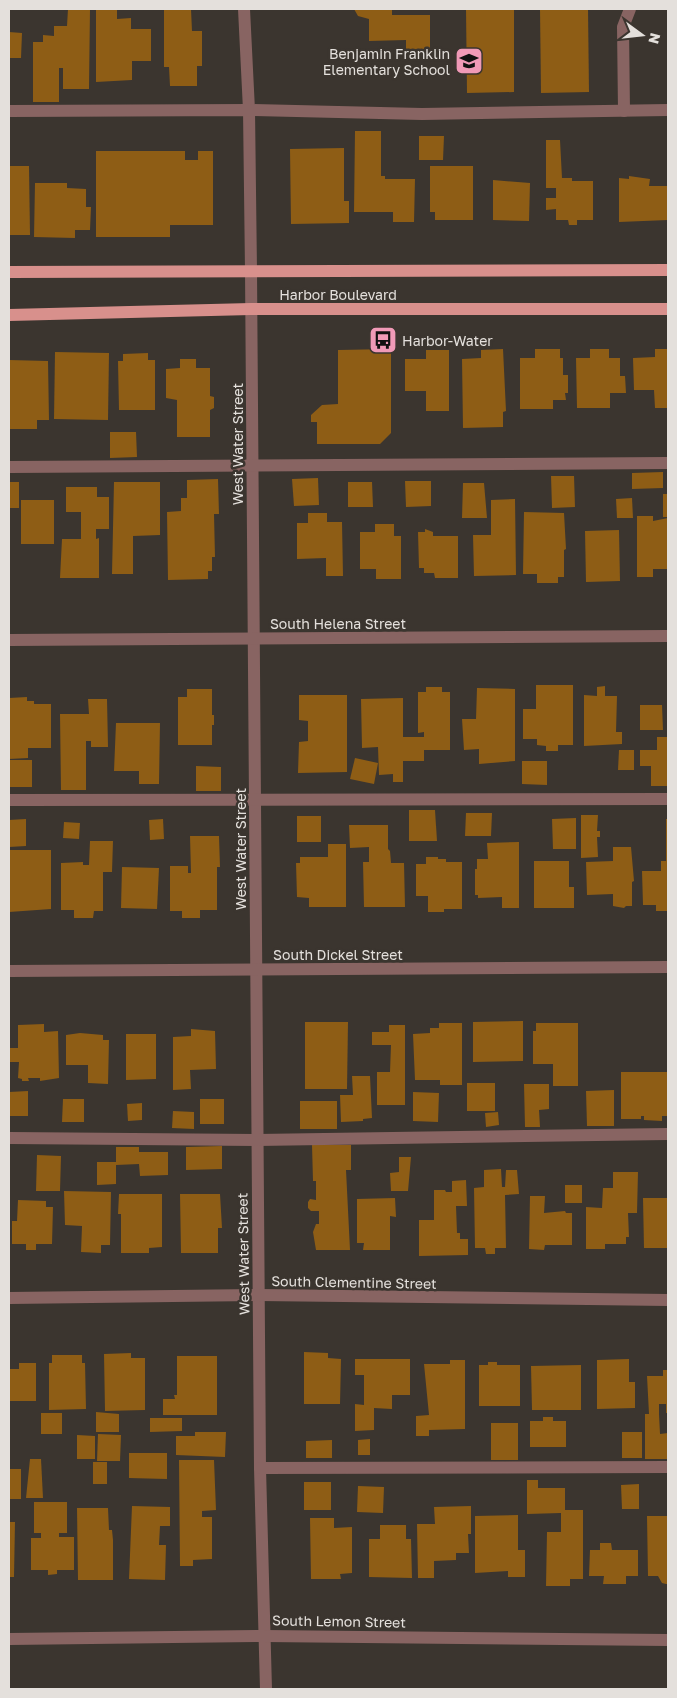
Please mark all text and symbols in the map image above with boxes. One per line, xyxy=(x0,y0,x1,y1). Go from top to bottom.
north arrow xyxy=(617,10,667,60)
text: N xyxy=(645,31,665,46)
place label: Benjamin Franklin Elementary School xyxy=(323,45,450,78)
school or university icon: Benjamin Franklin Elementary School xyxy=(454,46,484,76)
street label: Harbor Boulevard xyxy=(279,286,397,303)
bus stop icon: Harbor-Water xyxy=(368,325,398,355)
place label: Harbor-Water xyxy=(402,332,493,349)
street label: West Water Street xyxy=(229,383,246,505)
street label: South Helena Street xyxy=(270,615,406,632)
street label: West Water Street xyxy=(232,788,249,910)
street label: South Dickel Street xyxy=(273,946,403,963)
street label: West Water Street xyxy=(233,1193,253,1315)
street label: South Clementine Street xyxy=(271,1272,437,1292)
street label: South Lemon Street xyxy=(272,1611,406,1631)

